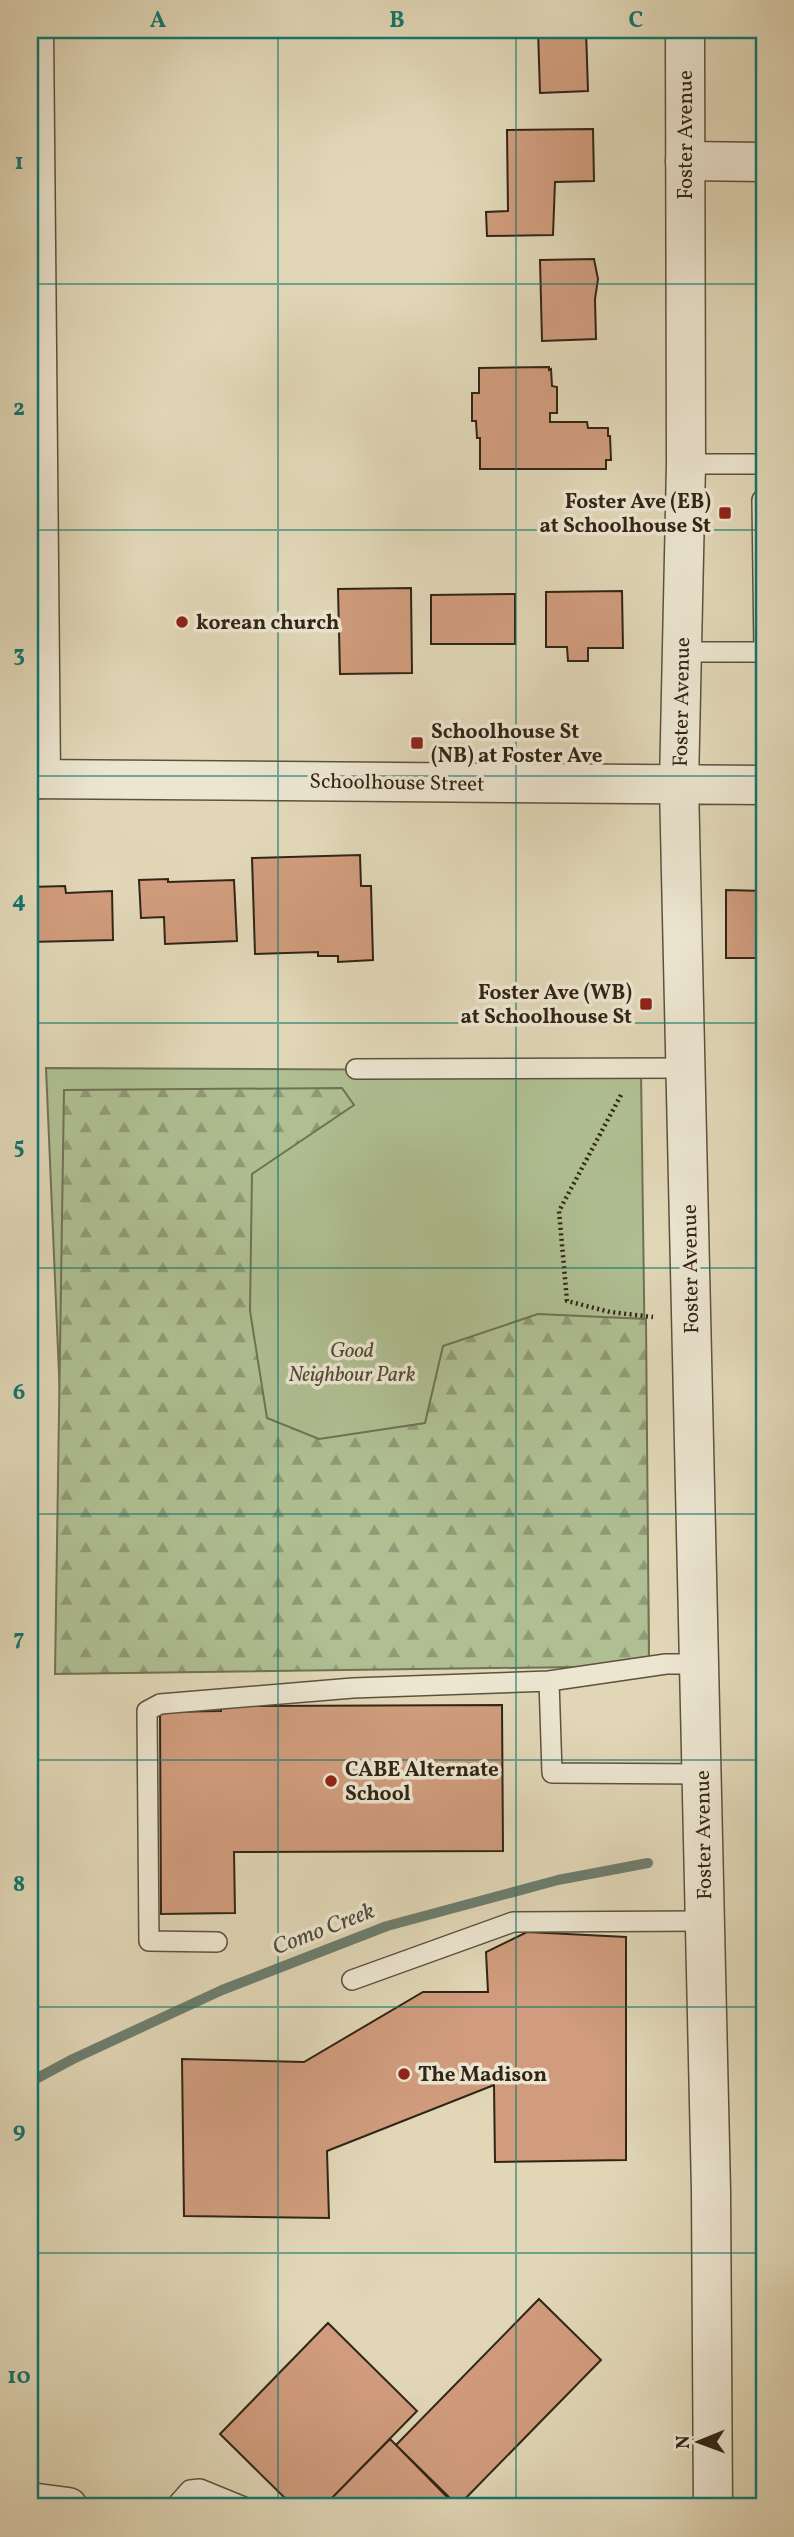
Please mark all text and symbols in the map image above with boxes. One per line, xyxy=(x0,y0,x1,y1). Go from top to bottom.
text: A xyxy=(150,5,166,37)
text: B xyxy=(389,5,405,37)
text: C xyxy=(629,5,643,37)
street label: Foster Avenue xyxy=(672,70,701,200)
text: 1 xyxy=(14,147,24,179)
text: 2 xyxy=(13,393,25,425)
place label: Foster Ave (EB) at Schoolhouse St xyxy=(540,488,711,541)
marker: Foster Ave (EB) at Schoolhouse St xyxy=(717,505,733,521)
place label: korean church xyxy=(196,609,340,638)
marker: korean church xyxy=(174,614,190,630)
street label: Foster Avenue xyxy=(667,637,698,767)
text: 3 xyxy=(13,639,25,671)
place label: Schoolhouse St (NB) at Foster Ave xyxy=(431,718,603,771)
marker: Schoolhouse St (NB) at Foster Ave xyxy=(409,735,425,751)
street label: Schoolhouse Street xyxy=(309,767,485,800)
text: 4 xyxy=(12,885,26,917)
place label: Foster Ave (WB) at Schoolhouse St xyxy=(461,979,632,1032)
marker: Foster Ave (WB) at Schoolhouse St xyxy=(638,996,654,1012)
text: 5 xyxy=(13,1131,25,1163)
street label: Foster Avenue xyxy=(676,1204,707,1334)
park label: Good Neighbour Park xyxy=(289,1337,416,1390)
text: 6 xyxy=(13,1377,25,1409)
text: 7 xyxy=(14,1623,25,1655)
place label: CABE Alternate School xyxy=(345,1756,499,1809)
street label: Foster Avenue xyxy=(689,1770,720,1900)
marker: CABE Alternate School xyxy=(323,1773,339,1789)
text: 8 xyxy=(13,1869,25,1901)
water label: Como Creek xyxy=(268,1896,380,1964)
place label: The Madison xyxy=(418,2061,547,2090)
marker: The Madison xyxy=(396,2066,412,2082)
text: 9 xyxy=(13,2115,25,2147)
text: 10 xyxy=(7,2361,31,2393)
north arrow xyxy=(664,2408,734,2478)
text: N xyxy=(671,2435,697,2449)

